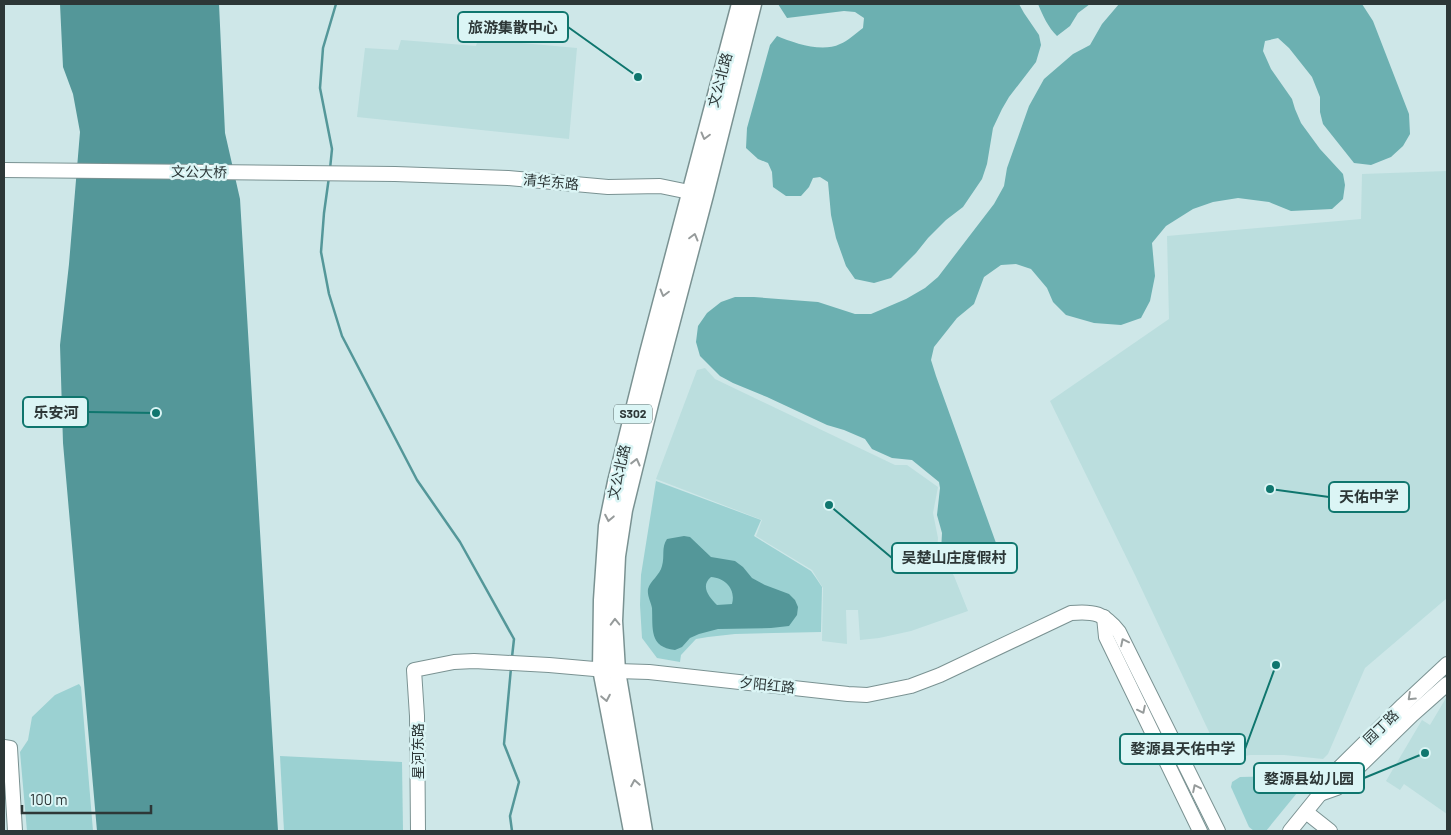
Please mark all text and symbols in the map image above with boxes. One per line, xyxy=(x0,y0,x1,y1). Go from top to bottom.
callout: 旅游集散中心 xyxy=(458,12,568,42)
text: 旅游集散中心 xyxy=(468,18,558,36)
street label: 文公北路 xyxy=(704,51,735,109)
one-way arrow xyxy=(701,131,711,139)
street label: 文公大桥 xyxy=(171,163,227,180)
street label: 清华东路 xyxy=(522,171,580,192)
one-way arrow xyxy=(688,232,699,241)
one-way arrow xyxy=(659,288,670,297)
callout: 乐安河 xyxy=(23,397,88,427)
text: 乐安河 xyxy=(33,403,79,421)
road number: S302 xyxy=(614,404,652,424)
street label: 文公北路 xyxy=(604,443,633,501)
one-way arrow xyxy=(630,457,641,466)
callout: 天佑中学 xyxy=(1329,482,1409,512)
text: 天佑中学 xyxy=(1339,487,1399,505)
one-way arrow xyxy=(604,514,614,523)
callout: 吴楚山庄度假村 xyxy=(892,543,1017,573)
text: 吴楚山庄度假村 xyxy=(901,548,1007,566)
one-way arrow xyxy=(609,618,620,626)
one-way arrow xyxy=(1120,638,1130,647)
street label: 夕阳红路 xyxy=(738,673,796,696)
one-way arrow xyxy=(1408,691,1417,700)
one-way arrow xyxy=(600,693,610,702)
one-way arrow xyxy=(1136,705,1146,714)
street label: 园丁路 xyxy=(1360,706,1402,747)
street label: 星河东路 xyxy=(409,723,426,779)
callout: 婺源县天佑中学 xyxy=(1120,734,1245,764)
text: 婺源县天佑中学 xyxy=(1130,739,1236,757)
callout: 婺源县幼儿园 xyxy=(1254,763,1364,793)
text: 婺源县幼儿园 xyxy=(1264,769,1354,787)
one-way arrow xyxy=(631,779,641,788)
scale bar xyxy=(22,782,151,814)
one-way arrow xyxy=(1192,784,1202,793)
text: 100 m xyxy=(30,790,68,808)

